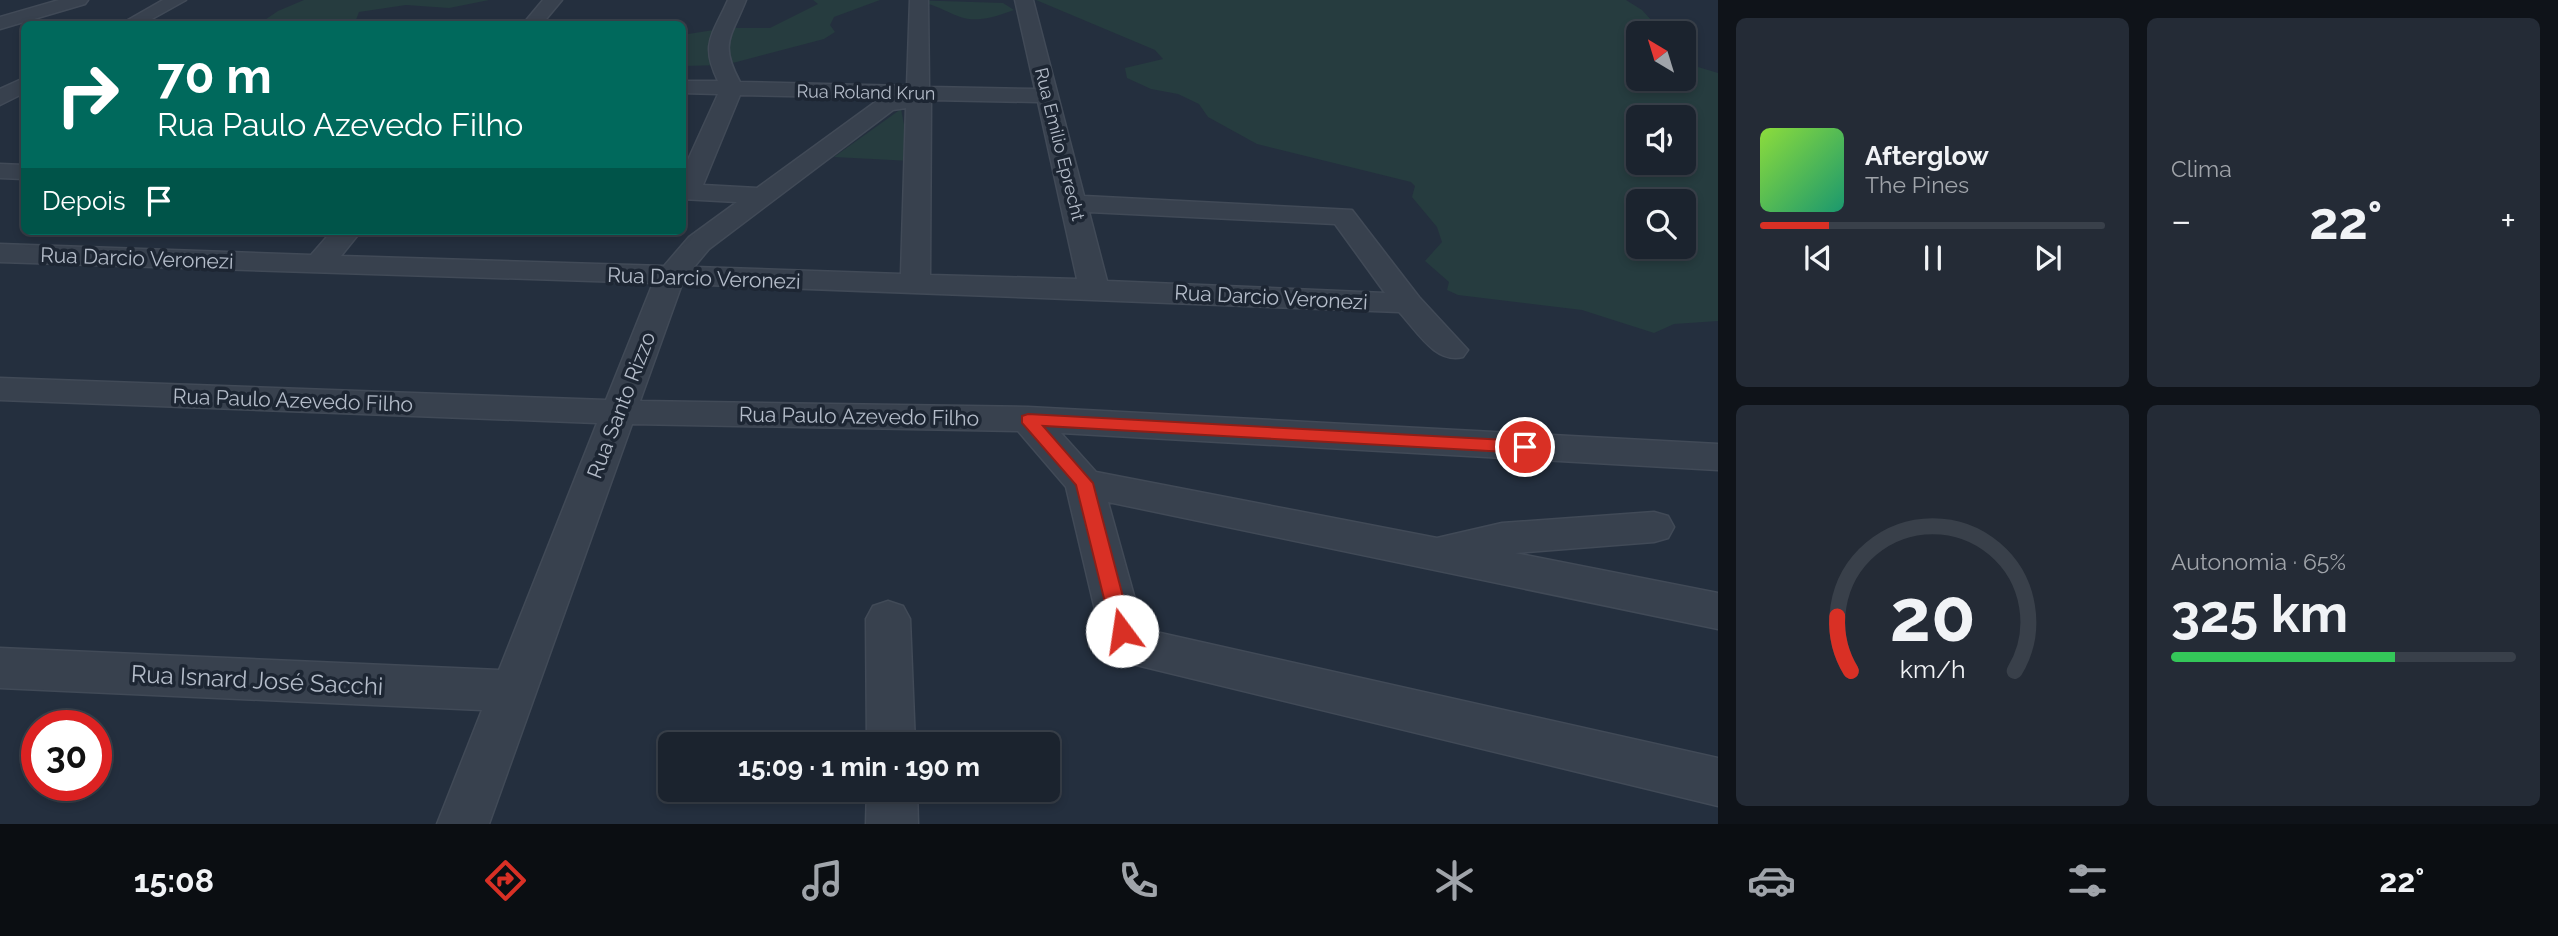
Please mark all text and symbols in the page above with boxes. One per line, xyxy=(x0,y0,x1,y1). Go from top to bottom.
north arrow xyxy=(1626,21,1696,91)
map controls xyxy=(1626,21,1696,259)
text: 70 m xyxy=(157,47,272,104)
icon: right xyxy=(42,49,133,140)
street label: Rua Emilio Eprecht xyxy=(1031,65,1089,223)
street label: Rua Roland Krun xyxy=(796,80,936,104)
button: sound xyxy=(1626,105,1696,175)
text: Rua Paulo Azevedo Filho xyxy=(157,106,523,143)
text: Afterglow xyxy=(1865,141,1989,171)
text: Clima xyxy=(2171,155,2232,182)
text: The Pines xyxy=(1865,171,1969,198)
icon: arrive xyxy=(140,182,178,220)
text: Depois xyxy=(42,186,126,216)
button: search xyxy=(1626,189,1696,259)
text: 22° xyxy=(2309,190,2382,251)
text: − xyxy=(2171,198,2191,243)
text: + xyxy=(2500,198,2516,243)
icon: previous xyxy=(1799,239,1837,277)
icon: pause xyxy=(1914,239,1952,277)
icon: next xyxy=(2029,239,2067,277)
street label: Rua Darcio Veronezi xyxy=(40,242,234,274)
street label: Rua Darcio Veronezi xyxy=(607,262,801,294)
street label: Rua Darcio Veronezi xyxy=(1174,279,1368,315)
street label: Rua Santo Rizzo xyxy=(582,328,660,482)
street label: Rua Paulo Azevedo Filho xyxy=(172,383,414,417)
street label: Rua Paulo Azevedo Filho xyxy=(739,401,979,431)
pin xyxy=(1495,417,1555,477)
icon: arrive xyxy=(1506,428,1544,466)
text: Autonomia · 65% xyxy=(2171,548,2346,575)
text: 20 xyxy=(1890,574,1975,659)
text: 325 km xyxy=(2171,583,2348,644)
position arrow xyxy=(1085,594,1159,668)
text: km/h xyxy=(1900,654,1965,684)
street label: Rua Isnard José Sacchi xyxy=(130,659,384,701)
speed limit sign: 30 xyxy=(21,710,112,801)
text: 15:09 · 1 min · 190 m xyxy=(738,752,980,782)
icon: directions xyxy=(481,856,530,905)
icon: music xyxy=(798,856,847,905)
icon: phone xyxy=(1114,856,1163,905)
icon: climate xyxy=(1430,856,1479,905)
icon: car xyxy=(1747,856,1796,905)
icon: filters xyxy=(2063,856,2112,905)
text: 15:08 xyxy=(134,862,214,899)
text: 22° xyxy=(2379,862,2424,899)

